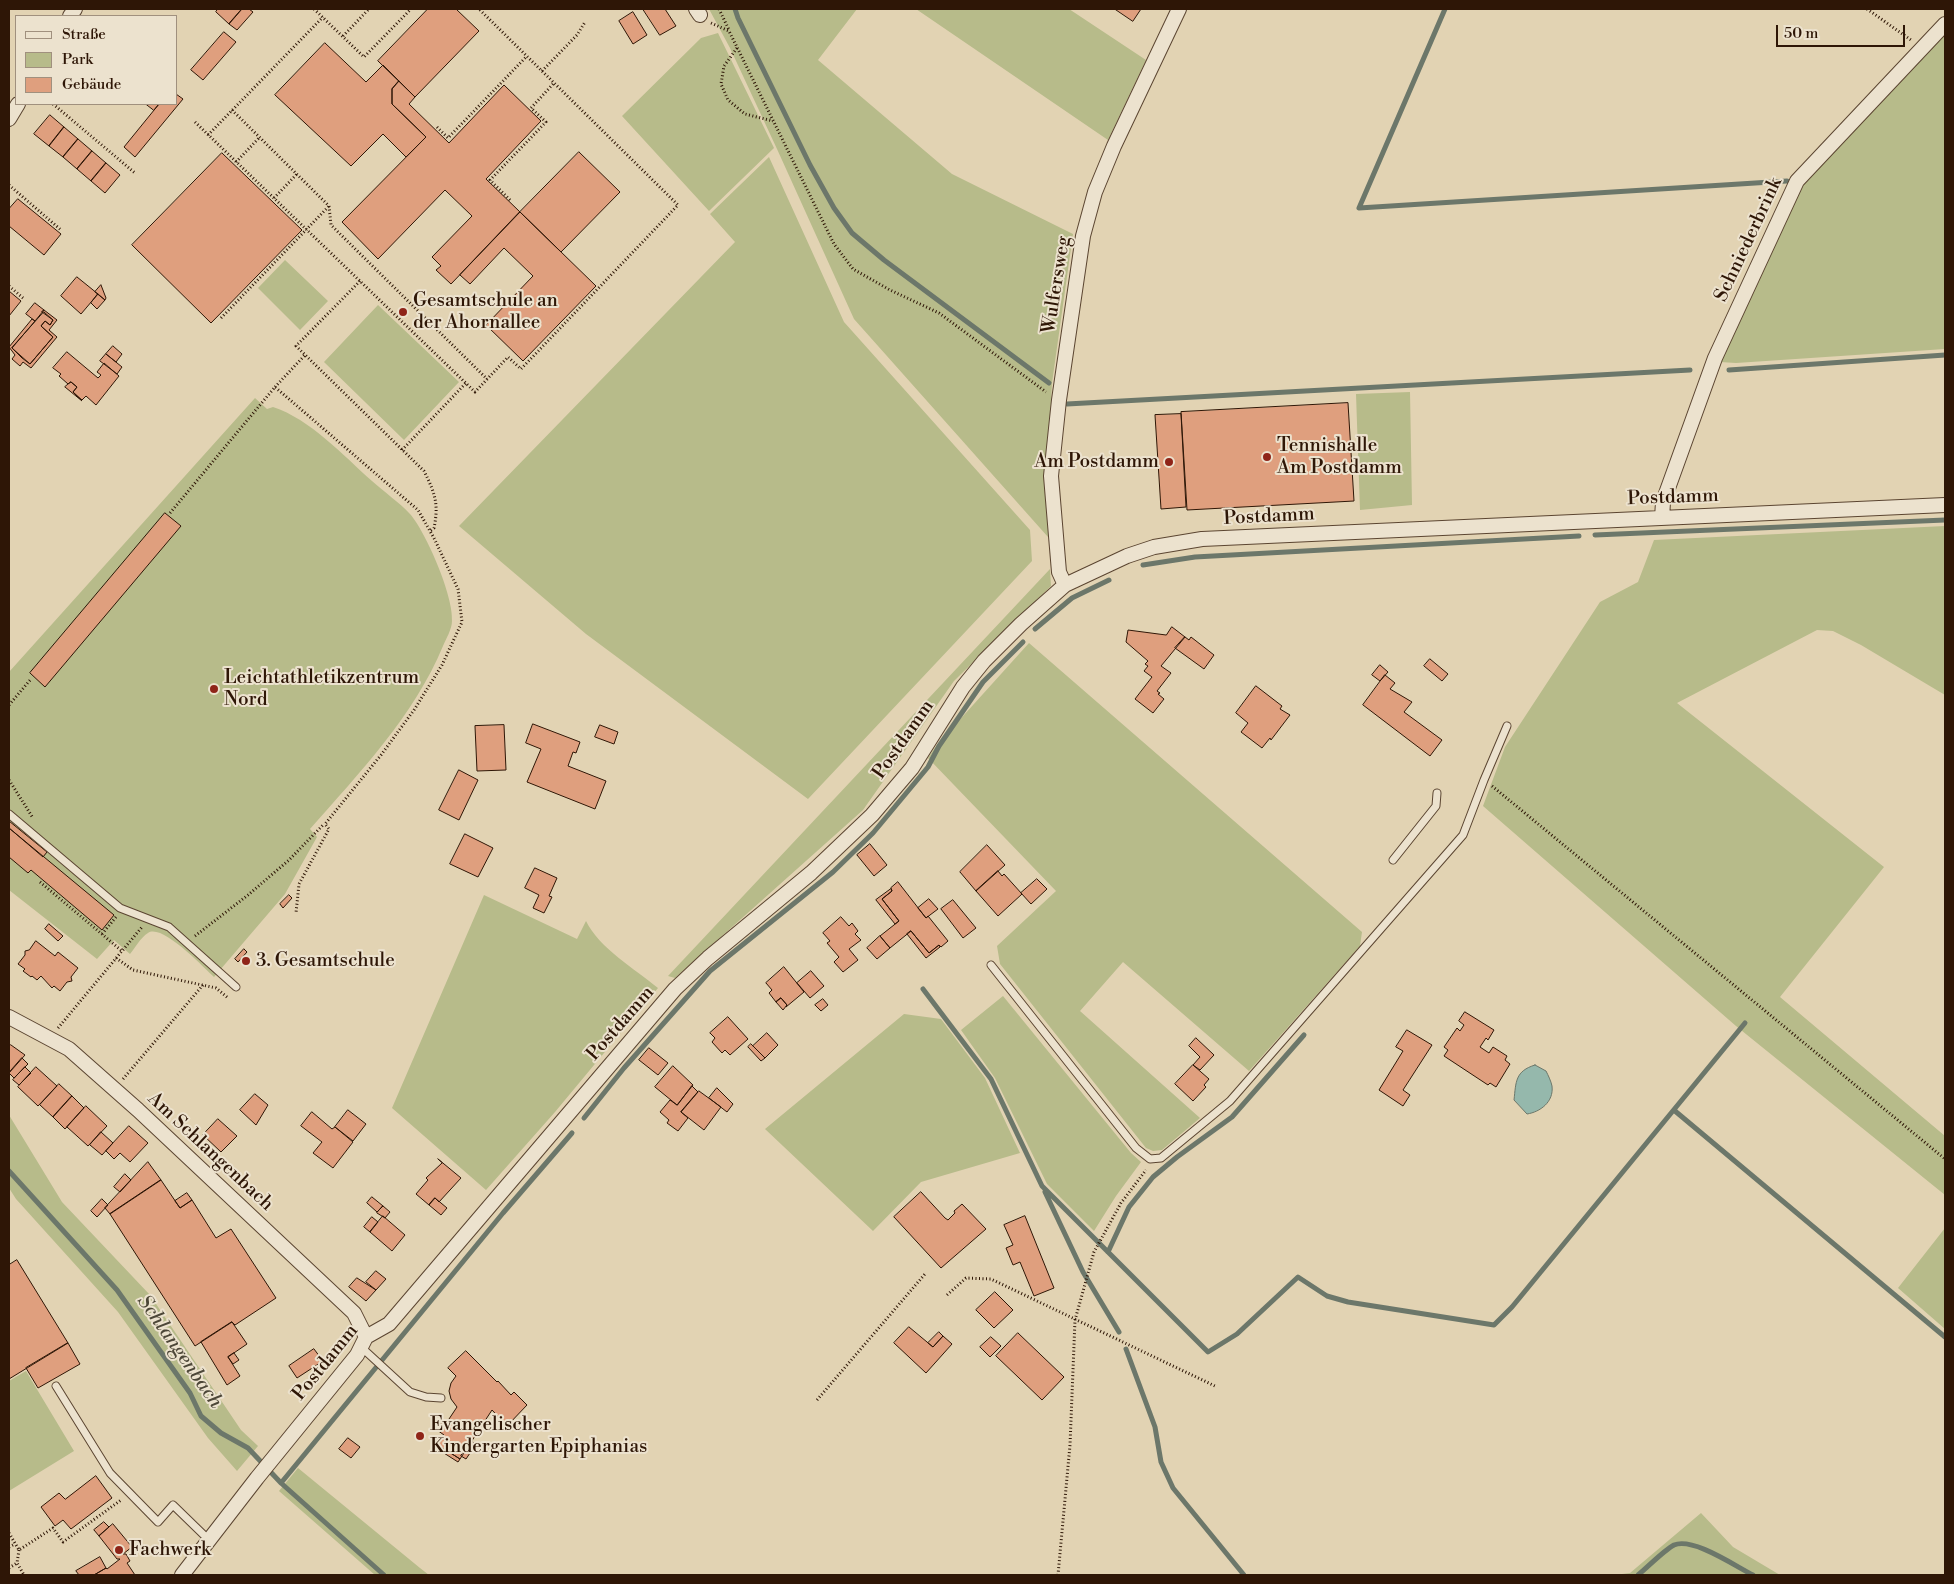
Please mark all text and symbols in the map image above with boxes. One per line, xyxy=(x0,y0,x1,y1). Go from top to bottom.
legend xyxy=(15,15,178,105)
scale bar xyxy=(1779,15,1908,47)
text: 50 m xyxy=(1784,24,1818,43)
text: Straße xyxy=(62,25,106,44)
text: Park xyxy=(62,50,93,69)
text: Gebäude xyxy=(62,75,121,94)
street label: Schniederbrink xyxy=(1710,174,1788,306)
street label: Wulfersweg xyxy=(1038,235,1076,335)
place label: Gesamtschule an der Ahornallee xyxy=(413,290,558,334)
marker: Gesamtschule an der Ahornallee xyxy=(397,306,409,318)
place label: Tennishalle Am Postdamm xyxy=(1277,435,1402,479)
place label: Am Postdamm xyxy=(1034,451,1159,473)
marker: Tennishalle Am Postdamm xyxy=(1261,451,1273,463)
marker: Am Postdamm xyxy=(1163,456,1175,468)
street label: Postdamm xyxy=(1627,485,1719,511)
street label: Postdamm xyxy=(1223,503,1315,531)
place label: Leichtathletikzentrum Nord xyxy=(224,667,419,711)
marker: Leichtathletikzentrum Nord xyxy=(208,683,220,695)
street label: Postdamm xyxy=(868,696,940,784)
place label: 3. Gesamtschule xyxy=(256,950,395,972)
marker: 3. Gesamtschule xyxy=(240,955,252,967)
street label: Postdamm xyxy=(582,982,660,1066)
street label: Am Schlangenbach xyxy=(142,1088,278,1216)
water label: Schlangenbach xyxy=(131,1291,227,1413)
street label: Postdamm xyxy=(288,1320,364,1406)
place label: Evangelischer Kindergarten Epiphanias xyxy=(430,1414,647,1458)
marker: Evangelischer Kindergarten Epiphanias xyxy=(414,1430,426,1442)
place label: Fachwerk xyxy=(129,1539,211,1561)
marker: Fachwerk xyxy=(113,1544,125,1556)

